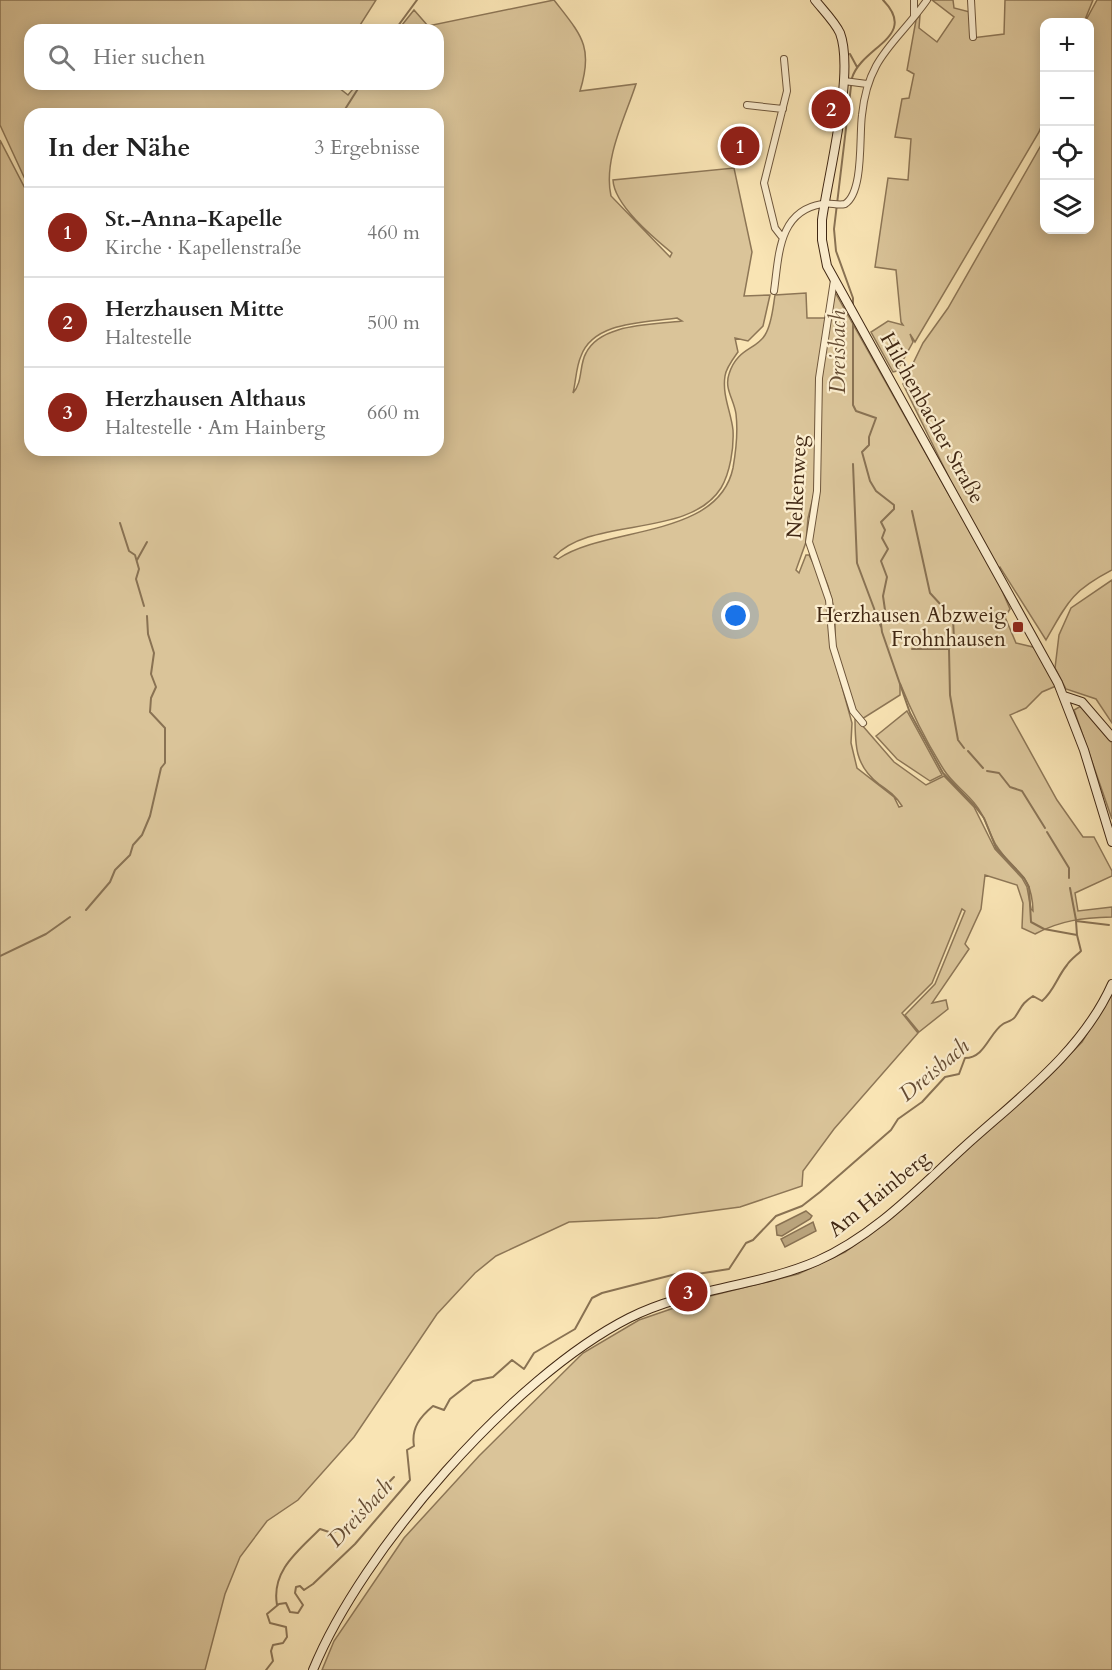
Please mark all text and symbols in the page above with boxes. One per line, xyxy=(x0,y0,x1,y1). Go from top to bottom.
map controls xyxy=(1040,18,1094,234)
button: + xyxy=(1040,18,1094,72)
search box xyxy=(24,24,444,90)
icon: search xyxy=(45,41,78,74)
text: Hier suchen xyxy=(93,42,206,72)
button: − xyxy=(1040,72,1094,126)
pin: 2 xyxy=(812,86,850,132)
pin: 1 xyxy=(720,124,760,168)
button: locate xyxy=(1040,126,1094,180)
text: In der Nähe xyxy=(48,130,190,165)
text: 3 Ergebnisse xyxy=(314,134,420,161)
button: layers xyxy=(1040,180,1094,234)
text: St.-Anna-Kapelle xyxy=(105,204,283,234)
text: 1 xyxy=(62,219,73,246)
text: 460 m xyxy=(367,219,420,246)
text: Kirche · Kapellenstraße xyxy=(105,234,302,261)
text: Herzhausen Mitte xyxy=(105,294,284,324)
text: 2 xyxy=(62,309,73,336)
text: 500 m xyxy=(367,309,420,336)
water label: Dreisbach xyxy=(823,310,853,394)
text: Haltestelle xyxy=(105,324,192,351)
street label: Hilchenbacher Straße xyxy=(873,327,991,509)
text: Herzhausen Althaus xyxy=(105,384,306,414)
text: 3 xyxy=(62,399,73,426)
text: 660 m xyxy=(367,399,420,426)
text: Haltestelle · Am Hainberg xyxy=(105,414,325,441)
street label: Nelkenweg xyxy=(780,434,814,540)
your location xyxy=(721,601,750,630)
place label: Herzhausen Abzweig Frohnhausen xyxy=(816,601,1006,654)
marker: Herzhausen Abzweig Frohnhausen xyxy=(1011,620,1025,634)
water label: Dreisbach xyxy=(892,1031,976,1108)
street label: Am Hainberg xyxy=(822,1144,936,1244)
pin: 3 xyxy=(668,1270,708,1314)
water label: Dreisbach xyxy=(321,1472,400,1554)

